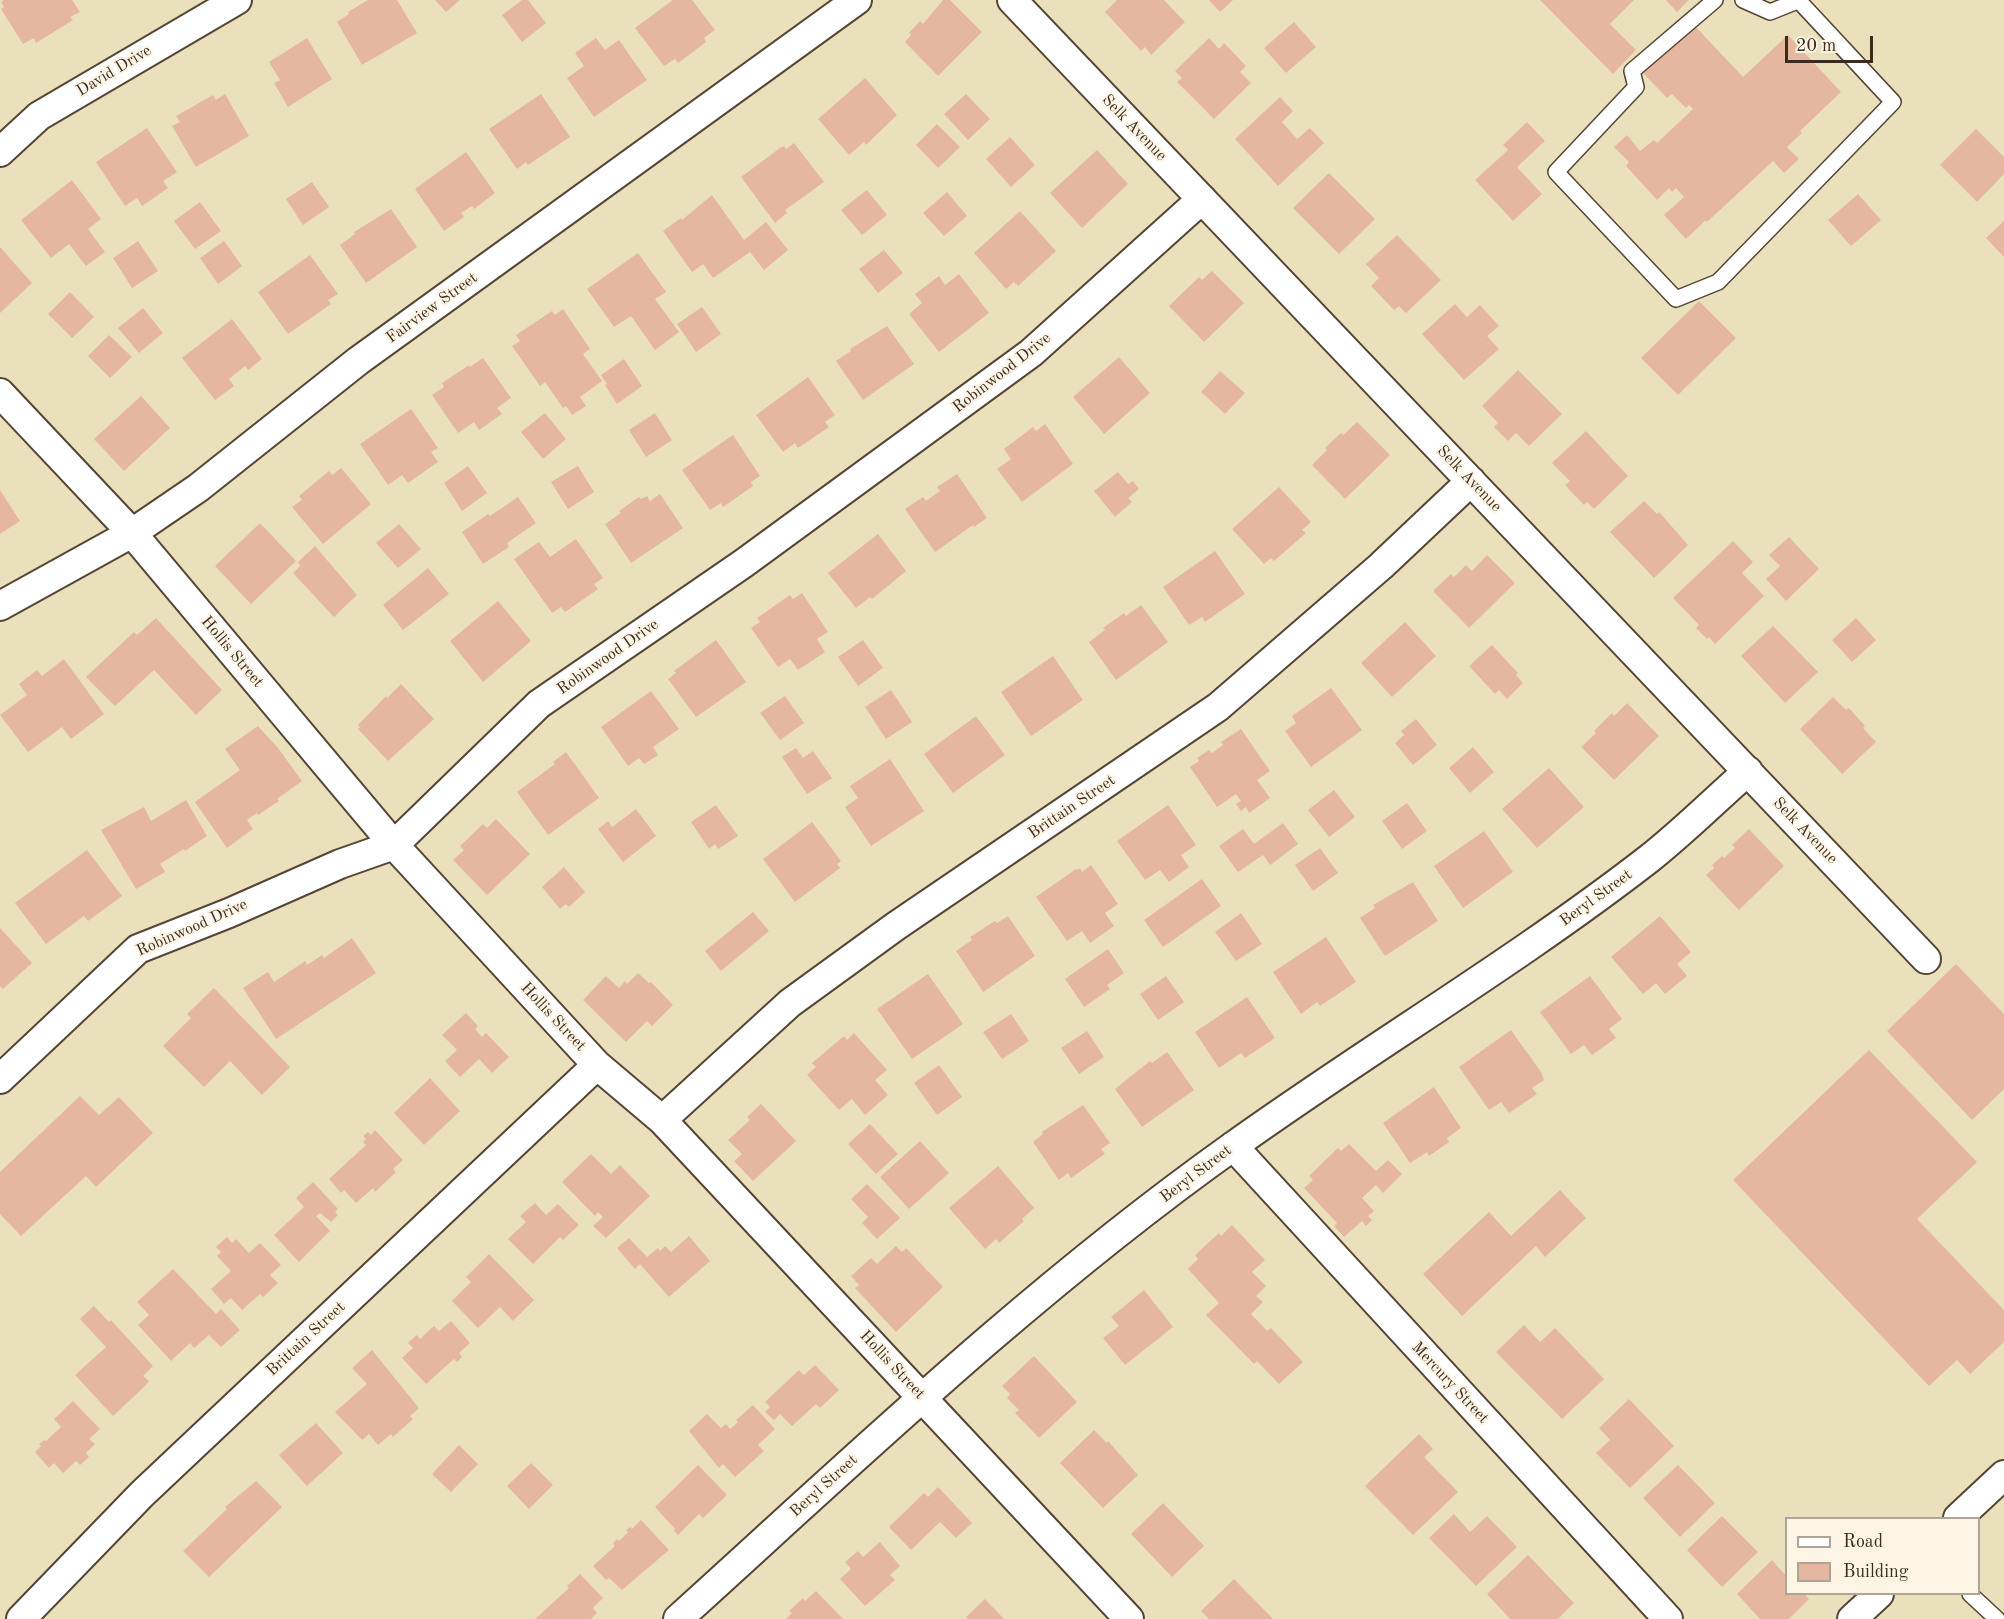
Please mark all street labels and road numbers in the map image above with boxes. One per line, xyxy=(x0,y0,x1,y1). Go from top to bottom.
street label: David Drive xyxy=(73,41,155,101)
street label: Selk Avenue xyxy=(1097,91,1171,165)
street label: Fairview Street xyxy=(383,268,481,348)
street label: Robinwood Drive xyxy=(949,329,1055,417)
street label: Selk Avenue xyxy=(1432,442,1506,516)
street label: Hollis Street xyxy=(197,612,267,692)
street label: Robinwood Drive xyxy=(554,615,662,699)
street label: Brittain Street xyxy=(1025,771,1119,843)
street label: Selk Avenue xyxy=(1768,794,1842,868)
street label: Beryl Street xyxy=(1556,865,1636,931)
street label: Robinwood Drive xyxy=(134,895,250,961)
street label: Hollis Street xyxy=(516,979,590,1055)
street label: Beryl Street xyxy=(1156,1141,1236,1207)
street label: Brittain Street xyxy=(263,1298,349,1380)
street label: Hollis Street xyxy=(855,1327,929,1403)
street label: Mercury Street xyxy=(1407,1338,1493,1428)
street label: Beryl Street xyxy=(786,1451,862,1521)

